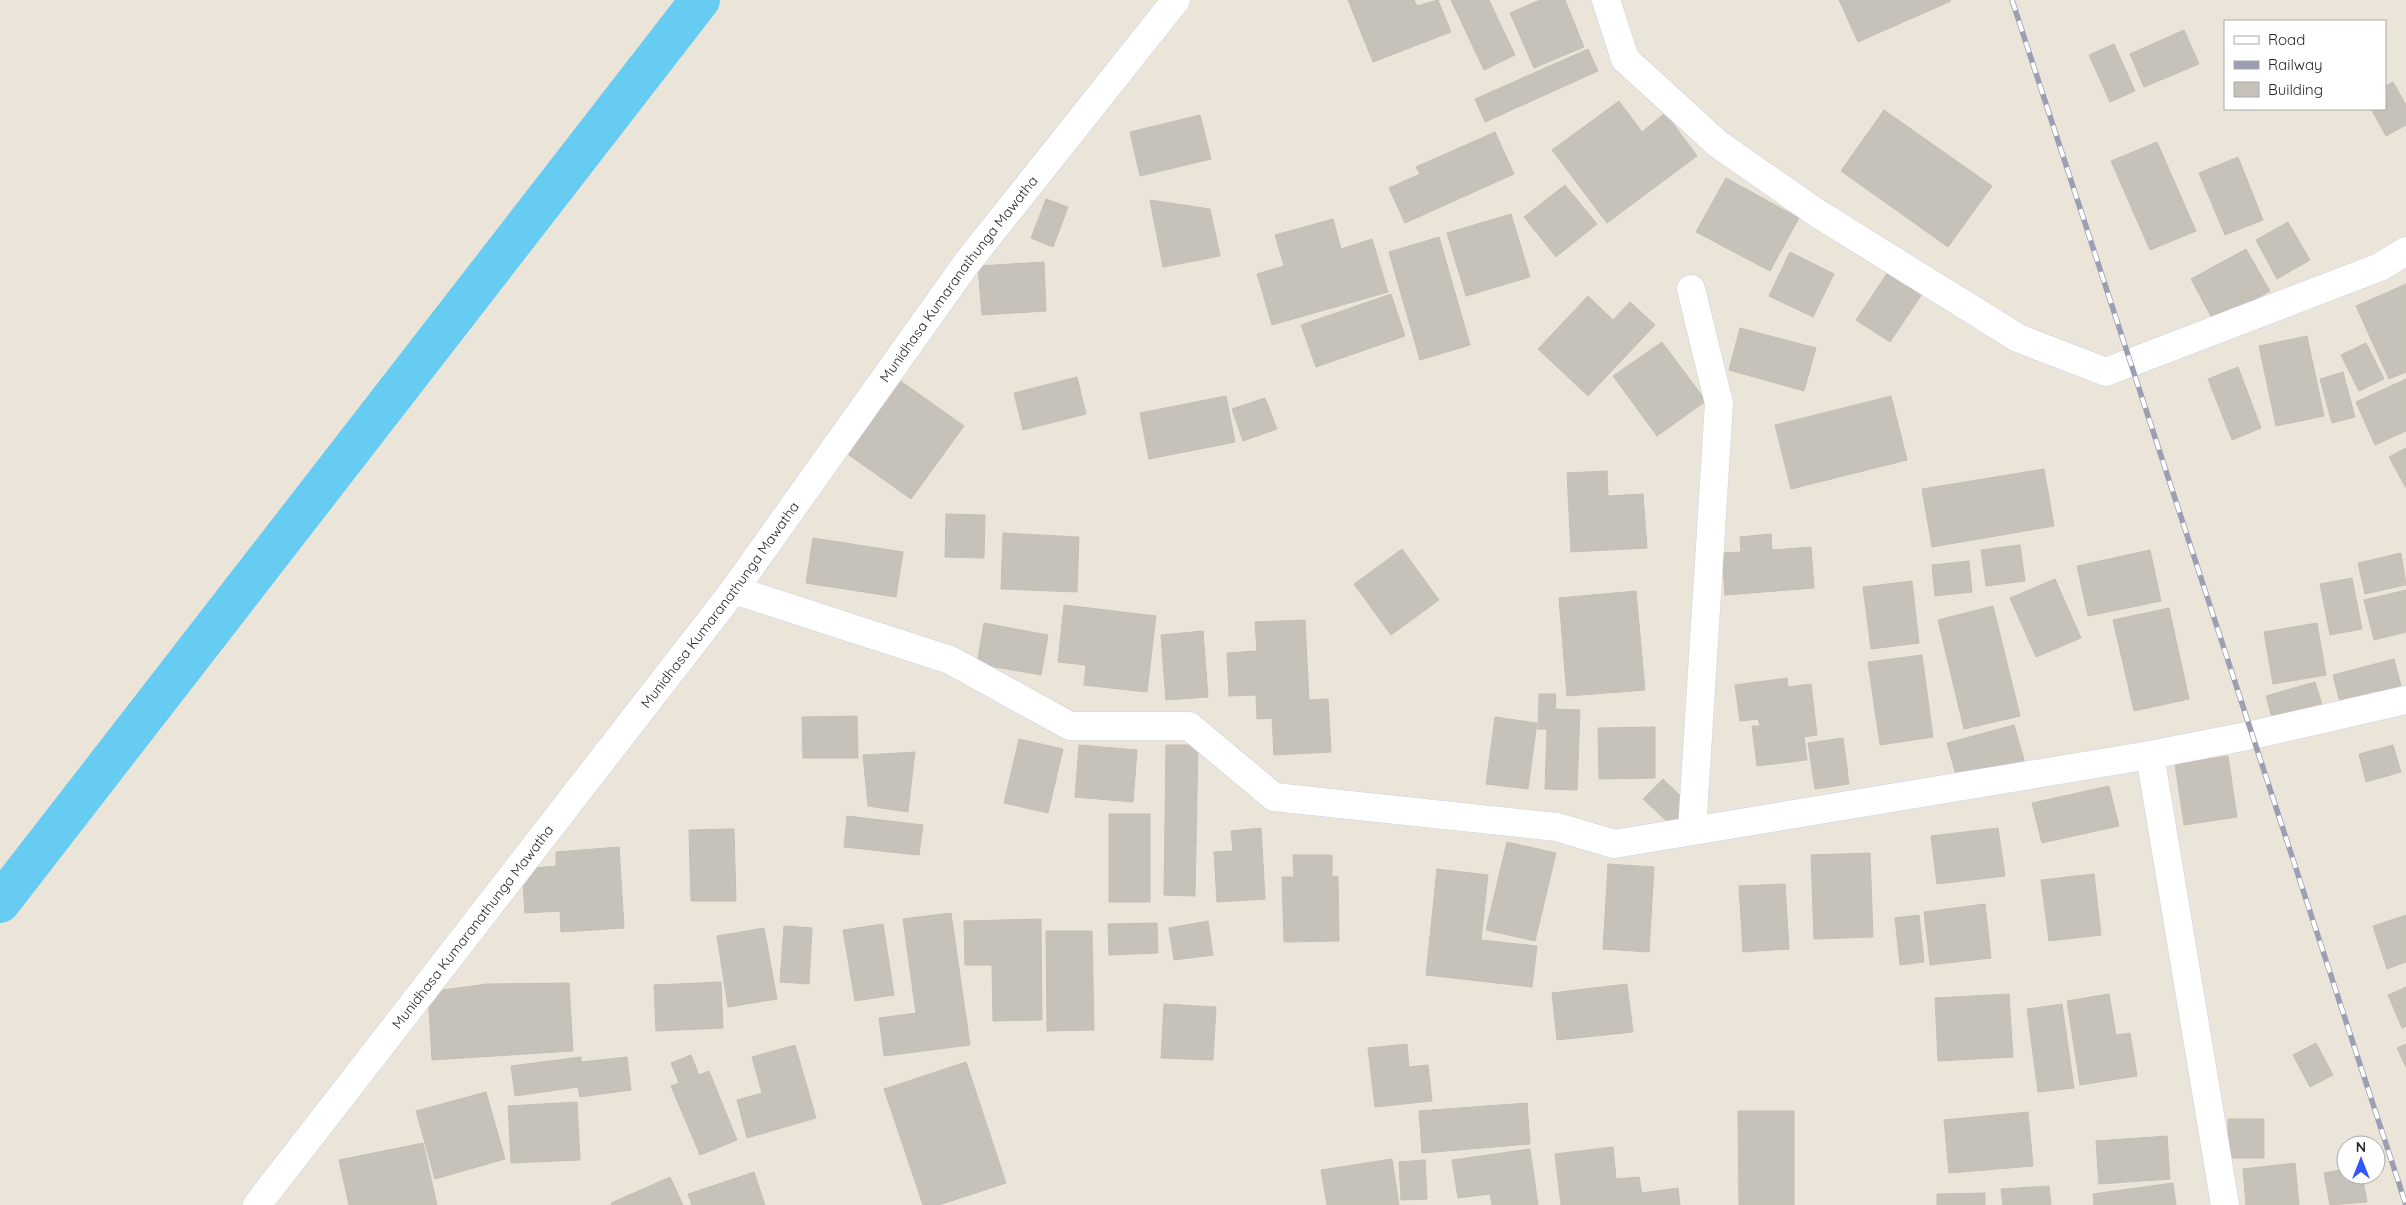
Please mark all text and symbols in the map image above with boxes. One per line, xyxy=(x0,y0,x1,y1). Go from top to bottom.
legend xyxy=(2224,20,2386,110)
text: Road xyxy=(2268,30,2305,49)
text: Railway xyxy=(2268,55,2323,74)
text: Building xyxy=(2268,80,2323,99)
street label: Munidhasa Kumaranathunga Mawatha xyxy=(876,172,1042,386)
street label: Munidhasa Kumaranathunga Mawatha xyxy=(637,498,803,712)
street label: Munidhasa Kumaranathunga Mawatha xyxy=(388,821,557,1032)
north arrow xyxy=(2336,1135,2386,1185)
text: N xyxy=(2356,1138,2366,1156)

